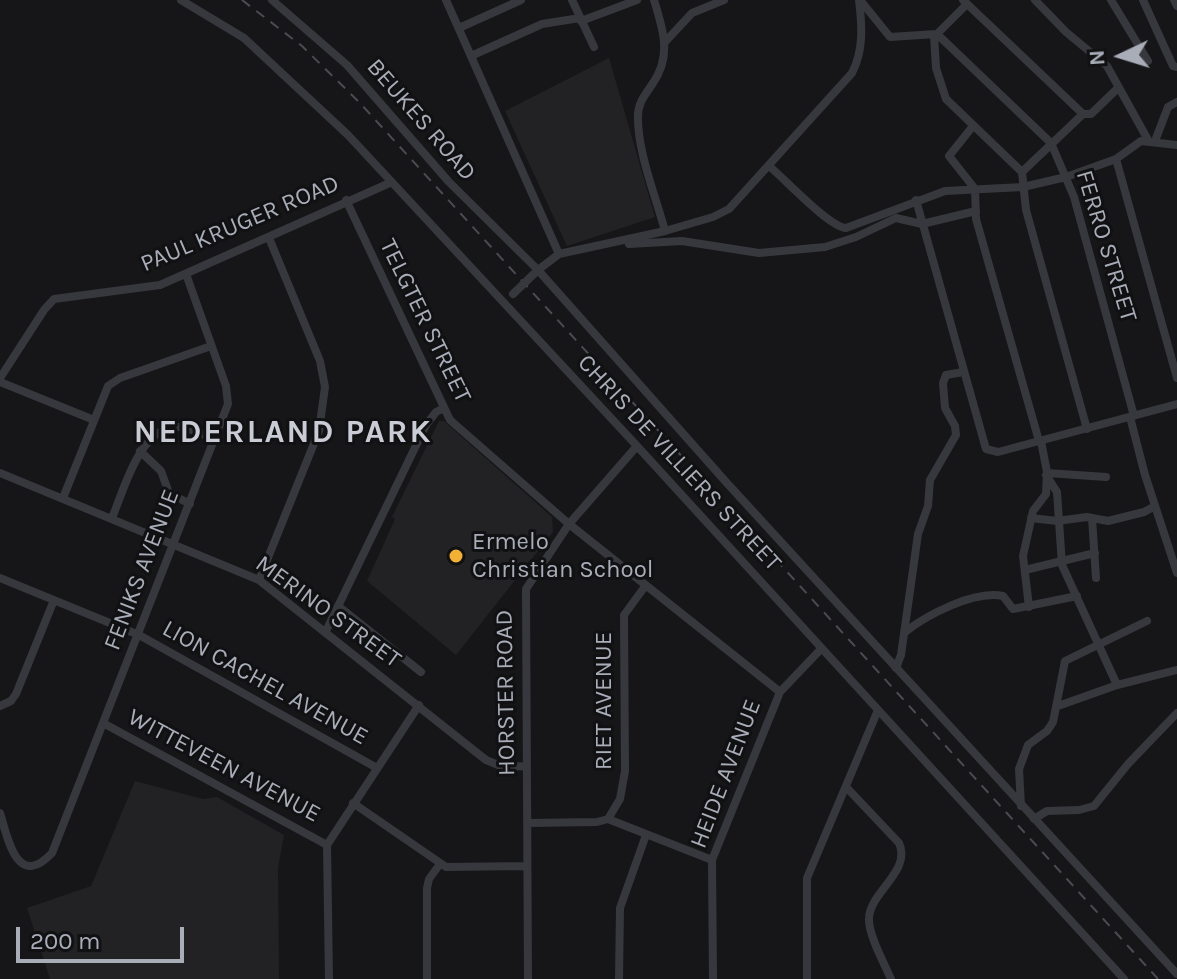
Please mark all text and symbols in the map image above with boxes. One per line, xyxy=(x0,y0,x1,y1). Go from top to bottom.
north arrow xyxy=(1081,16,1161,96)
text: N xyxy=(1084,49,1111,66)
street label: BEUKES ROAD xyxy=(360,53,482,187)
street label: FERRO STREET xyxy=(1069,167,1143,325)
street label: PAUL KRUGER ROAD xyxy=(136,169,344,279)
street label: TELGTER STREET xyxy=(373,235,477,407)
street label: CHRIS DE VILLIERS STREET xyxy=(571,349,787,577)
district label: NEDERLAND PARK xyxy=(134,414,432,452)
street label: FENIKS AVENUE xyxy=(98,486,186,654)
place label: Ermelo Christian School xyxy=(472,528,654,584)
marker: Ermelo Christian School xyxy=(447,547,465,565)
street label: MERINO STREET xyxy=(250,549,406,675)
street label: HORSTER ROAD xyxy=(490,610,522,776)
street label: LION CACHEL AVENUE xyxy=(157,614,373,752)
street label: RIET AVENUE xyxy=(590,632,618,770)
street label: HEIDE AVENUE xyxy=(684,696,768,852)
street label: WITTEVEEN AVENUE xyxy=(123,703,325,829)
scale bar xyxy=(20,911,188,961)
text: 200 m xyxy=(30,927,101,955)

